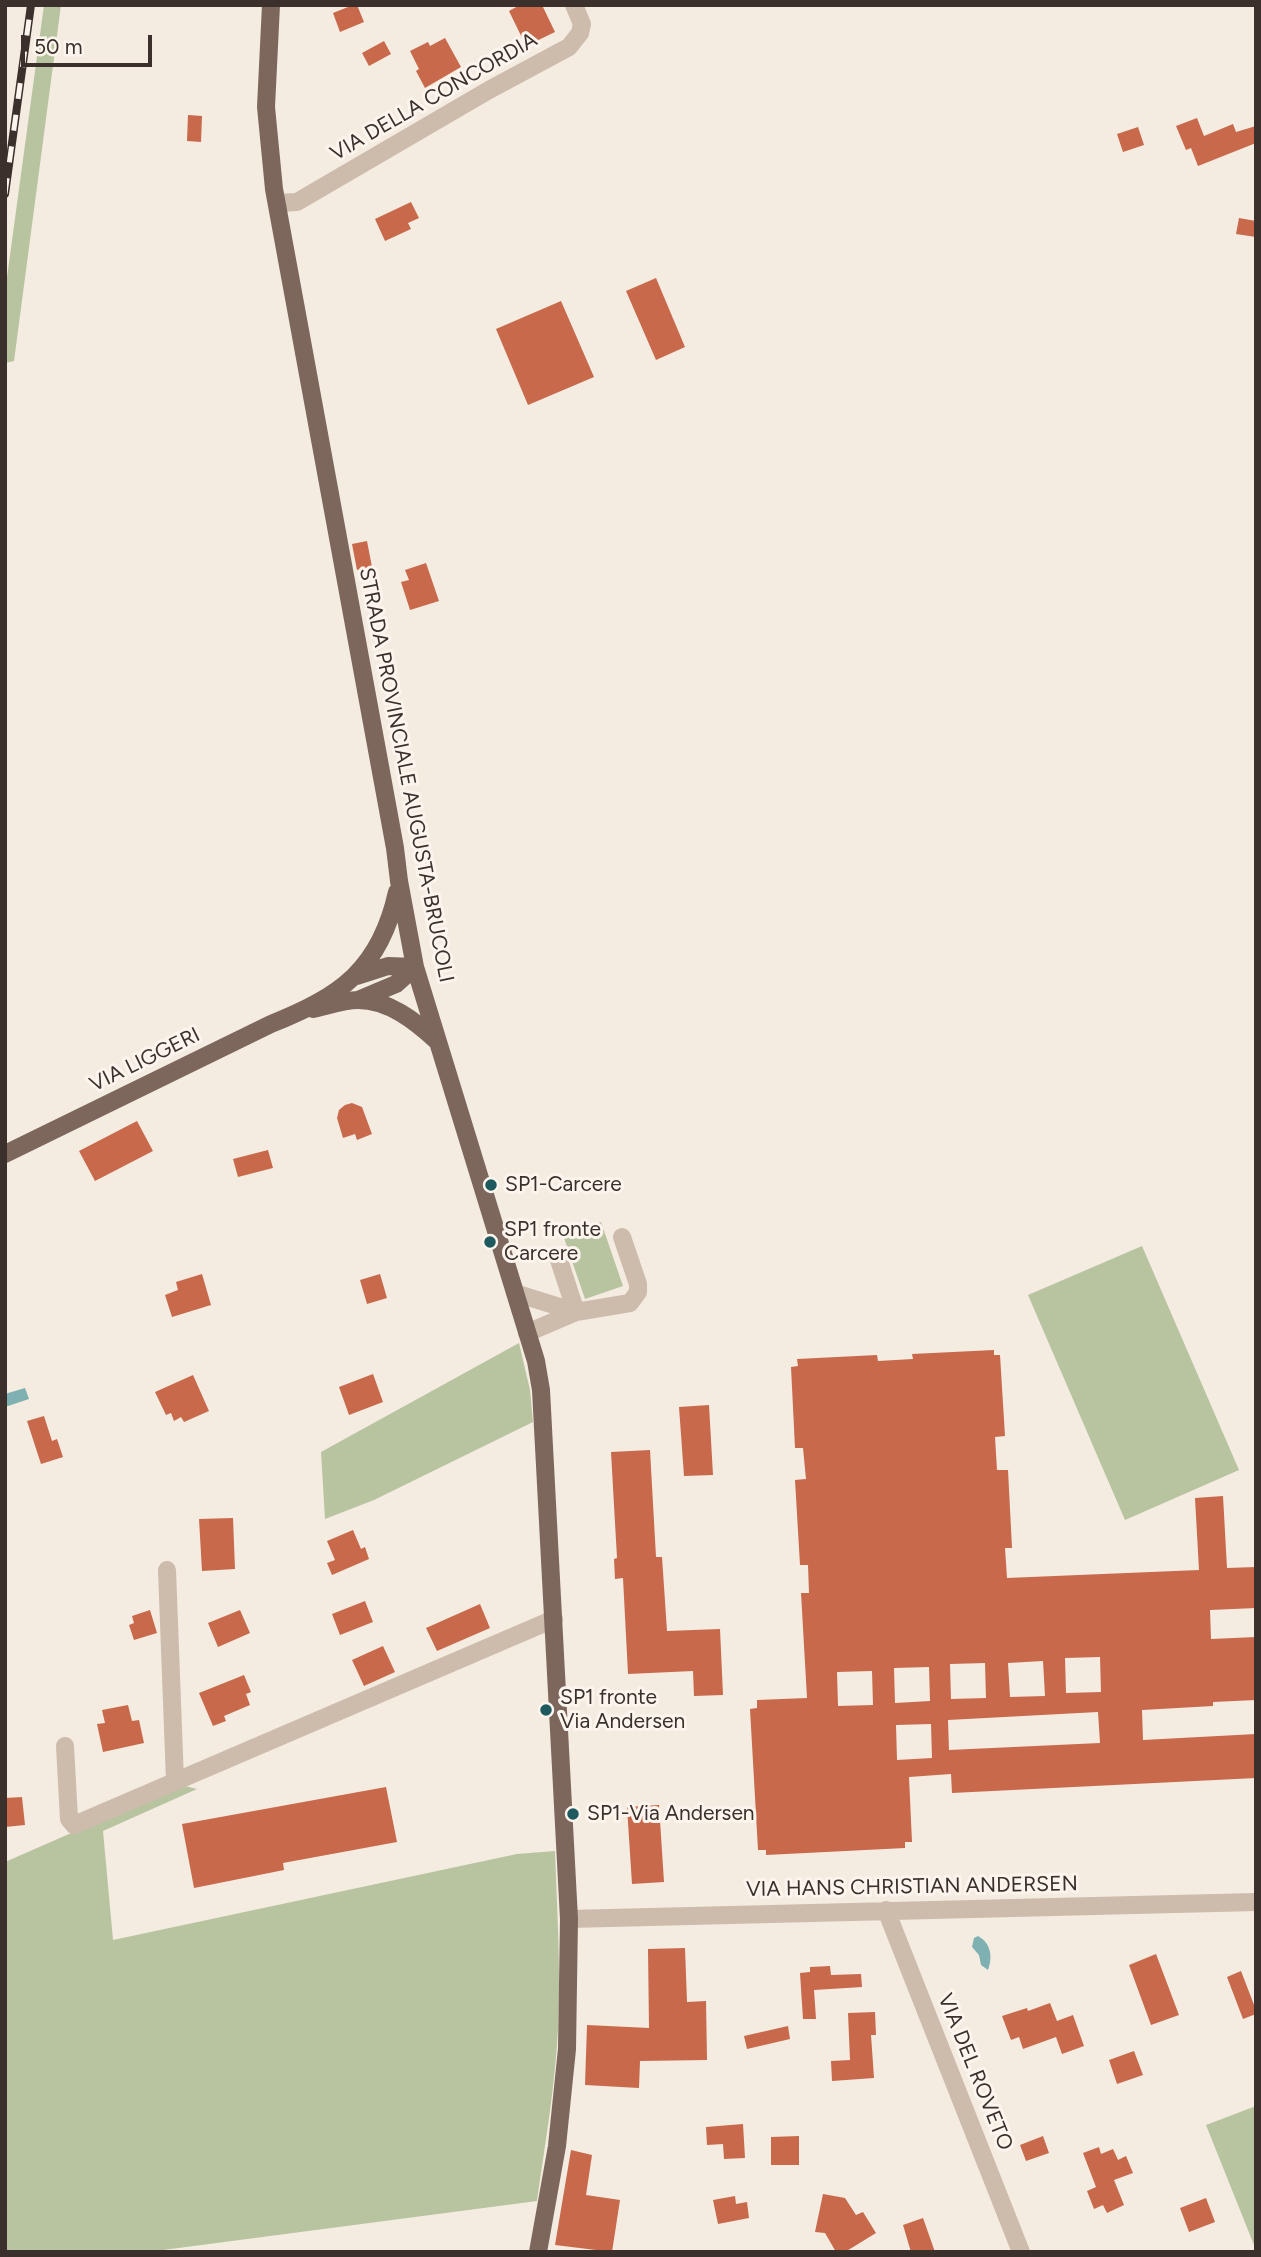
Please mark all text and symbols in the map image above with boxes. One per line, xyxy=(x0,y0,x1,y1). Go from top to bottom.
scale bar xyxy=(24,21,156,65)
street label: VIA DELLA CONCORDIA xyxy=(326,27,542,167)
text: 50 m xyxy=(34,34,83,59)
street label: STRADA PROVINCIALE AUGUSTA-BRUCOLI xyxy=(353,565,459,985)
street label: VIA LIGGERI xyxy=(86,1022,204,1098)
place label: SP1-Carcere xyxy=(505,1172,622,1198)
marker: SP1-Carcere xyxy=(483,1177,499,1193)
place label: SP1 fronte Carcere xyxy=(504,1217,601,1267)
marker: SP1 fronte Carcere xyxy=(482,1234,498,1250)
place label: SP1 fronte Via Andersen xyxy=(560,1685,685,1735)
marker: SP1 fronte Via Andersen xyxy=(538,1702,554,1718)
place label: SP1-Via Andersen xyxy=(587,1801,755,1827)
marker: SP1-Via Andersen xyxy=(565,1806,581,1822)
street label: VIA HANS CHRISTIAN ANDERSEN xyxy=(746,1872,1078,1902)
street label: VIA DEL ROVETO xyxy=(932,1990,1018,2154)

